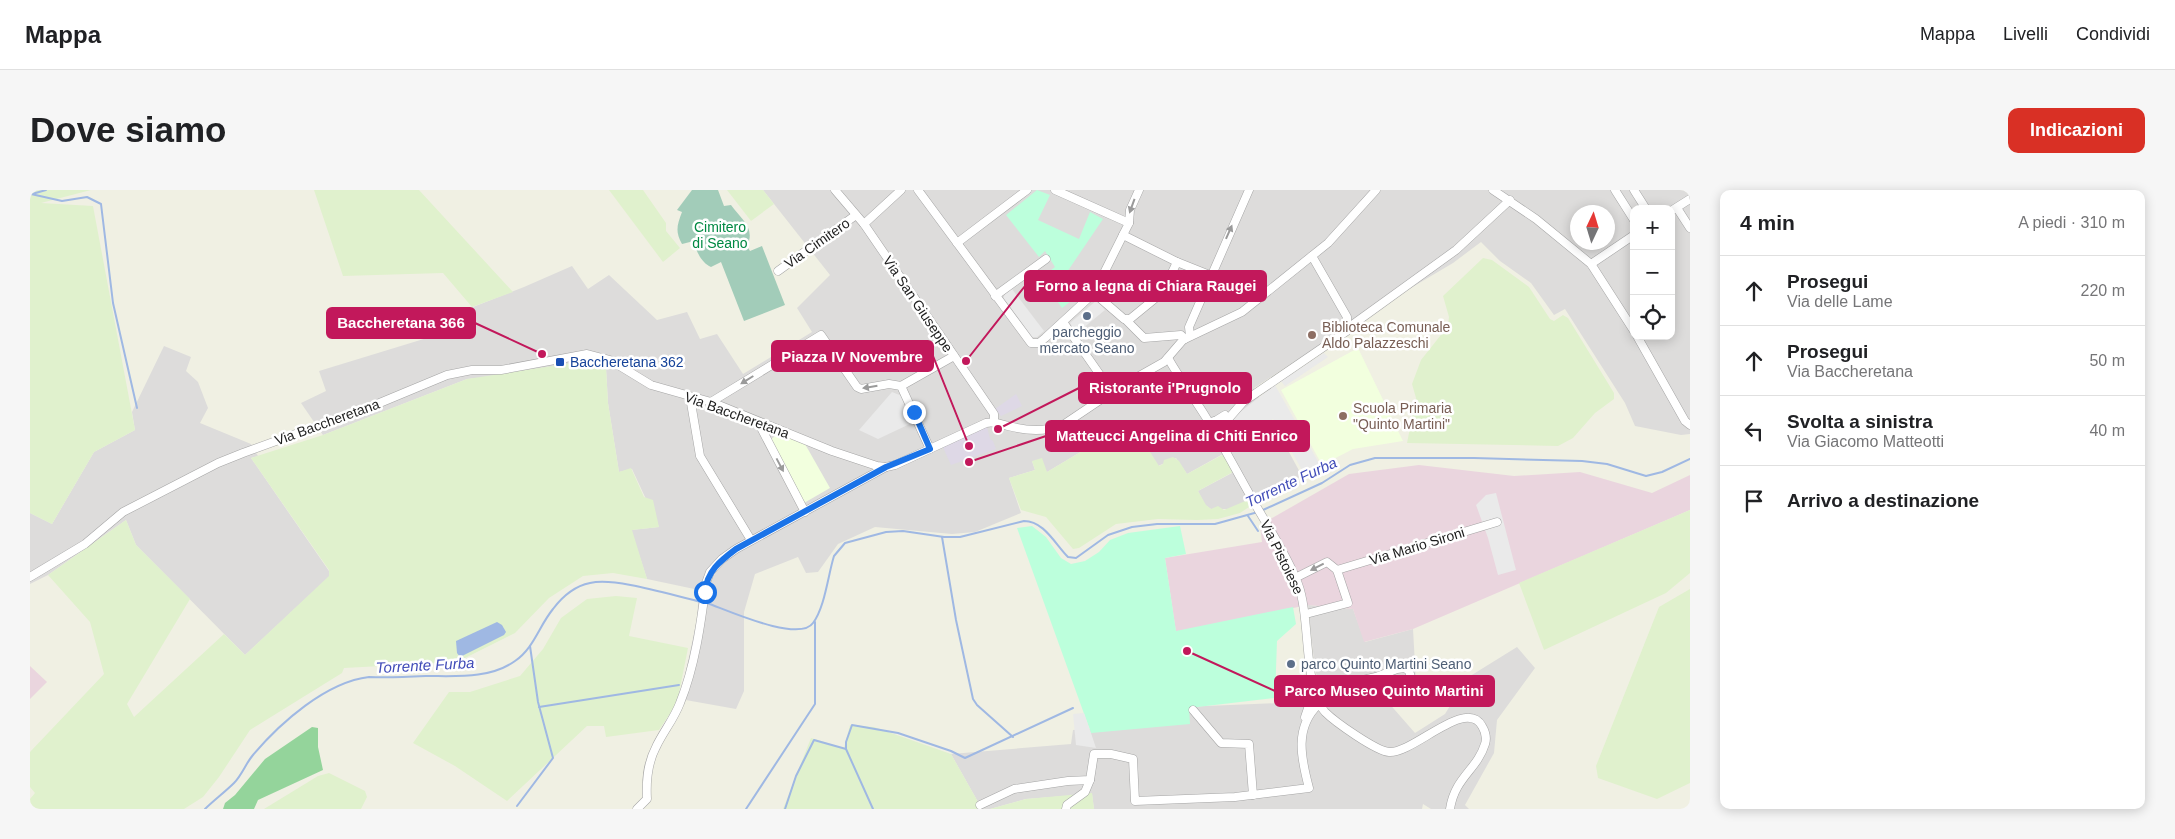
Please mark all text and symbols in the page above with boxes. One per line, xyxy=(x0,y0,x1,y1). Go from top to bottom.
text: Mappa xyxy=(25,21,101,48)
text: Mappa xyxy=(1920,24,1975,44)
text: Livelli xyxy=(2003,24,2048,44)
text: Condividi xyxy=(2076,24,2150,44)
button: Indicazioni xyxy=(2008,108,2145,153)
text: Dove siamo xyxy=(30,110,226,149)
one-way arrow xyxy=(1128,199,1136,214)
north arrow xyxy=(1570,205,1615,250)
map controls xyxy=(1630,205,1675,340)
button: + xyxy=(1630,205,1675,250)
text: 4 min xyxy=(1740,211,1795,234)
text: A piedi · 310 m xyxy=(2018,214,2125,231)
street label: Via Cimitero xyxy=(781,215,853,271)
park label: Cimitero di Seano xyxy=(692,219,748,251)
one-way arrow xyxy=(1226,225,1234,239)
button: − xyxy=(1630,250,1675,295)
street label: Via San Giuseppe xyxy=(880,253,956,355)
callout: Forno a legna di Chiara Raugei xyxy=(1025,271,1266,301)
text: Prosegui xyxy=(1787,271,1868,292)
text: Forno a legna di Chiara Raugei xyxy=(1036,277,1256,294)
icon: ahead xyxy=(1740,277,1768,305)
text: 220 m xyxy=(2081,282,2125,299)
text: Via delle Lame xyxy=(1787,293,1893,310)
button: locate xyxy=(1630,295,1675,340)
callout: Baccheretana 366 xyxy=(327,308,475,338)
marker: parcheggio mercato Seano xyxy=(1081,310,1093,322)
text: Baccheretana 366 xyxy=(337,314,465,331)
place label: Biblioteca Comunale Aldo Palazzeschi xyxy=(1322,319,1451,351)
place label: parcheggio mercato Seano xyxy=(1040,324,1135,356)
marker: Biblioteca Comunale Aldo Palazzeschi xyxy=(1306,329,1318,341)
callout: Piazza IV Novembre xyxy=(772,341,933,371)
text: Prosegui xyxy=(1787,341,1868,362)
icon: ahead xyxy=(1740,347,1768,375)
text: Piazza IV Novembre xyxy=(781,348,923,365)
text: 50 m xyxy=(2089,352,2125,369)
place label: Baccheretana 362 xyxy=(570,354,684,370)
marker: Baccheretana 362 xyxy=(554,356,566,368)
text: Via Baccheretana xyxy=(1787,363,1913,380)
callout: Ristorante i'Prugnolo xyxy=(1079,373,1251,403)
one-way arrow xyxy=(741,375,754,384)
text: Ristorante i'Prugnolo xyxy=(1089,379,1241,396)
one-way arrow xyxy=(861,384,877,392)
street label: Via Baccheretana xyxy=(682,389,792,441)
street label: Via Baccheretana xyxy=(272,396,382,448)
place label: Scuola Primaria "Quinto Martini" xyxy=(1353,400,1452,432)
route end xyxy=(903,401,926,424)
marker: Scuola Primaria "Quinto Martini" xyxy=(1337,410,1349,422)
text: Svolta a sinistra xyxy=(1787,411,1933,432)
icon: left xyxy=(1740,417,1768,445)
callout: Matteucci Angelina di Chiti Enrico xyxy=(1046,421,1309,451)
text: 40 m xyxy=(2089,422,2125,439)
text: Matteucci Angelina di Chiti Enrico xyxy=(1056,427,1298,444)
text: Via Giacomo Matteotti xyxy=(1787,433,1944,450)
water label: Torrente Furba xyxy=(1243,453,1339,511)
one-way arrow xyxy=(776,458,784,472)
icon: arrive xyxy=(1740,487,1768,515)
text: Arrivo a destinazione xyxy=(1787,490,1979,511)
street label: Via Pistoiese xyxy=(1257,517,1307,597)
street label: Via Mario Sironi xyxy=(1368,524,1466,568)
one-way arrow xyxy=(1309,563,1324,571)
route start xyxy=(694,581,717,604)
water label: Torrente Furba xyxy=(375,654,475,676)
place label: parco Quinto Martini Seano xyxy=(1301,656,1472,672)
marker: parco Quinto Martini Seano xyxy=(1285,658,1297,670)
callout: Parco Museo Quinto Martini xyxy=(1275,676,1494,706)
text: Parco Museo Quinto Martini xyxy=(1284,682,1484,699)

